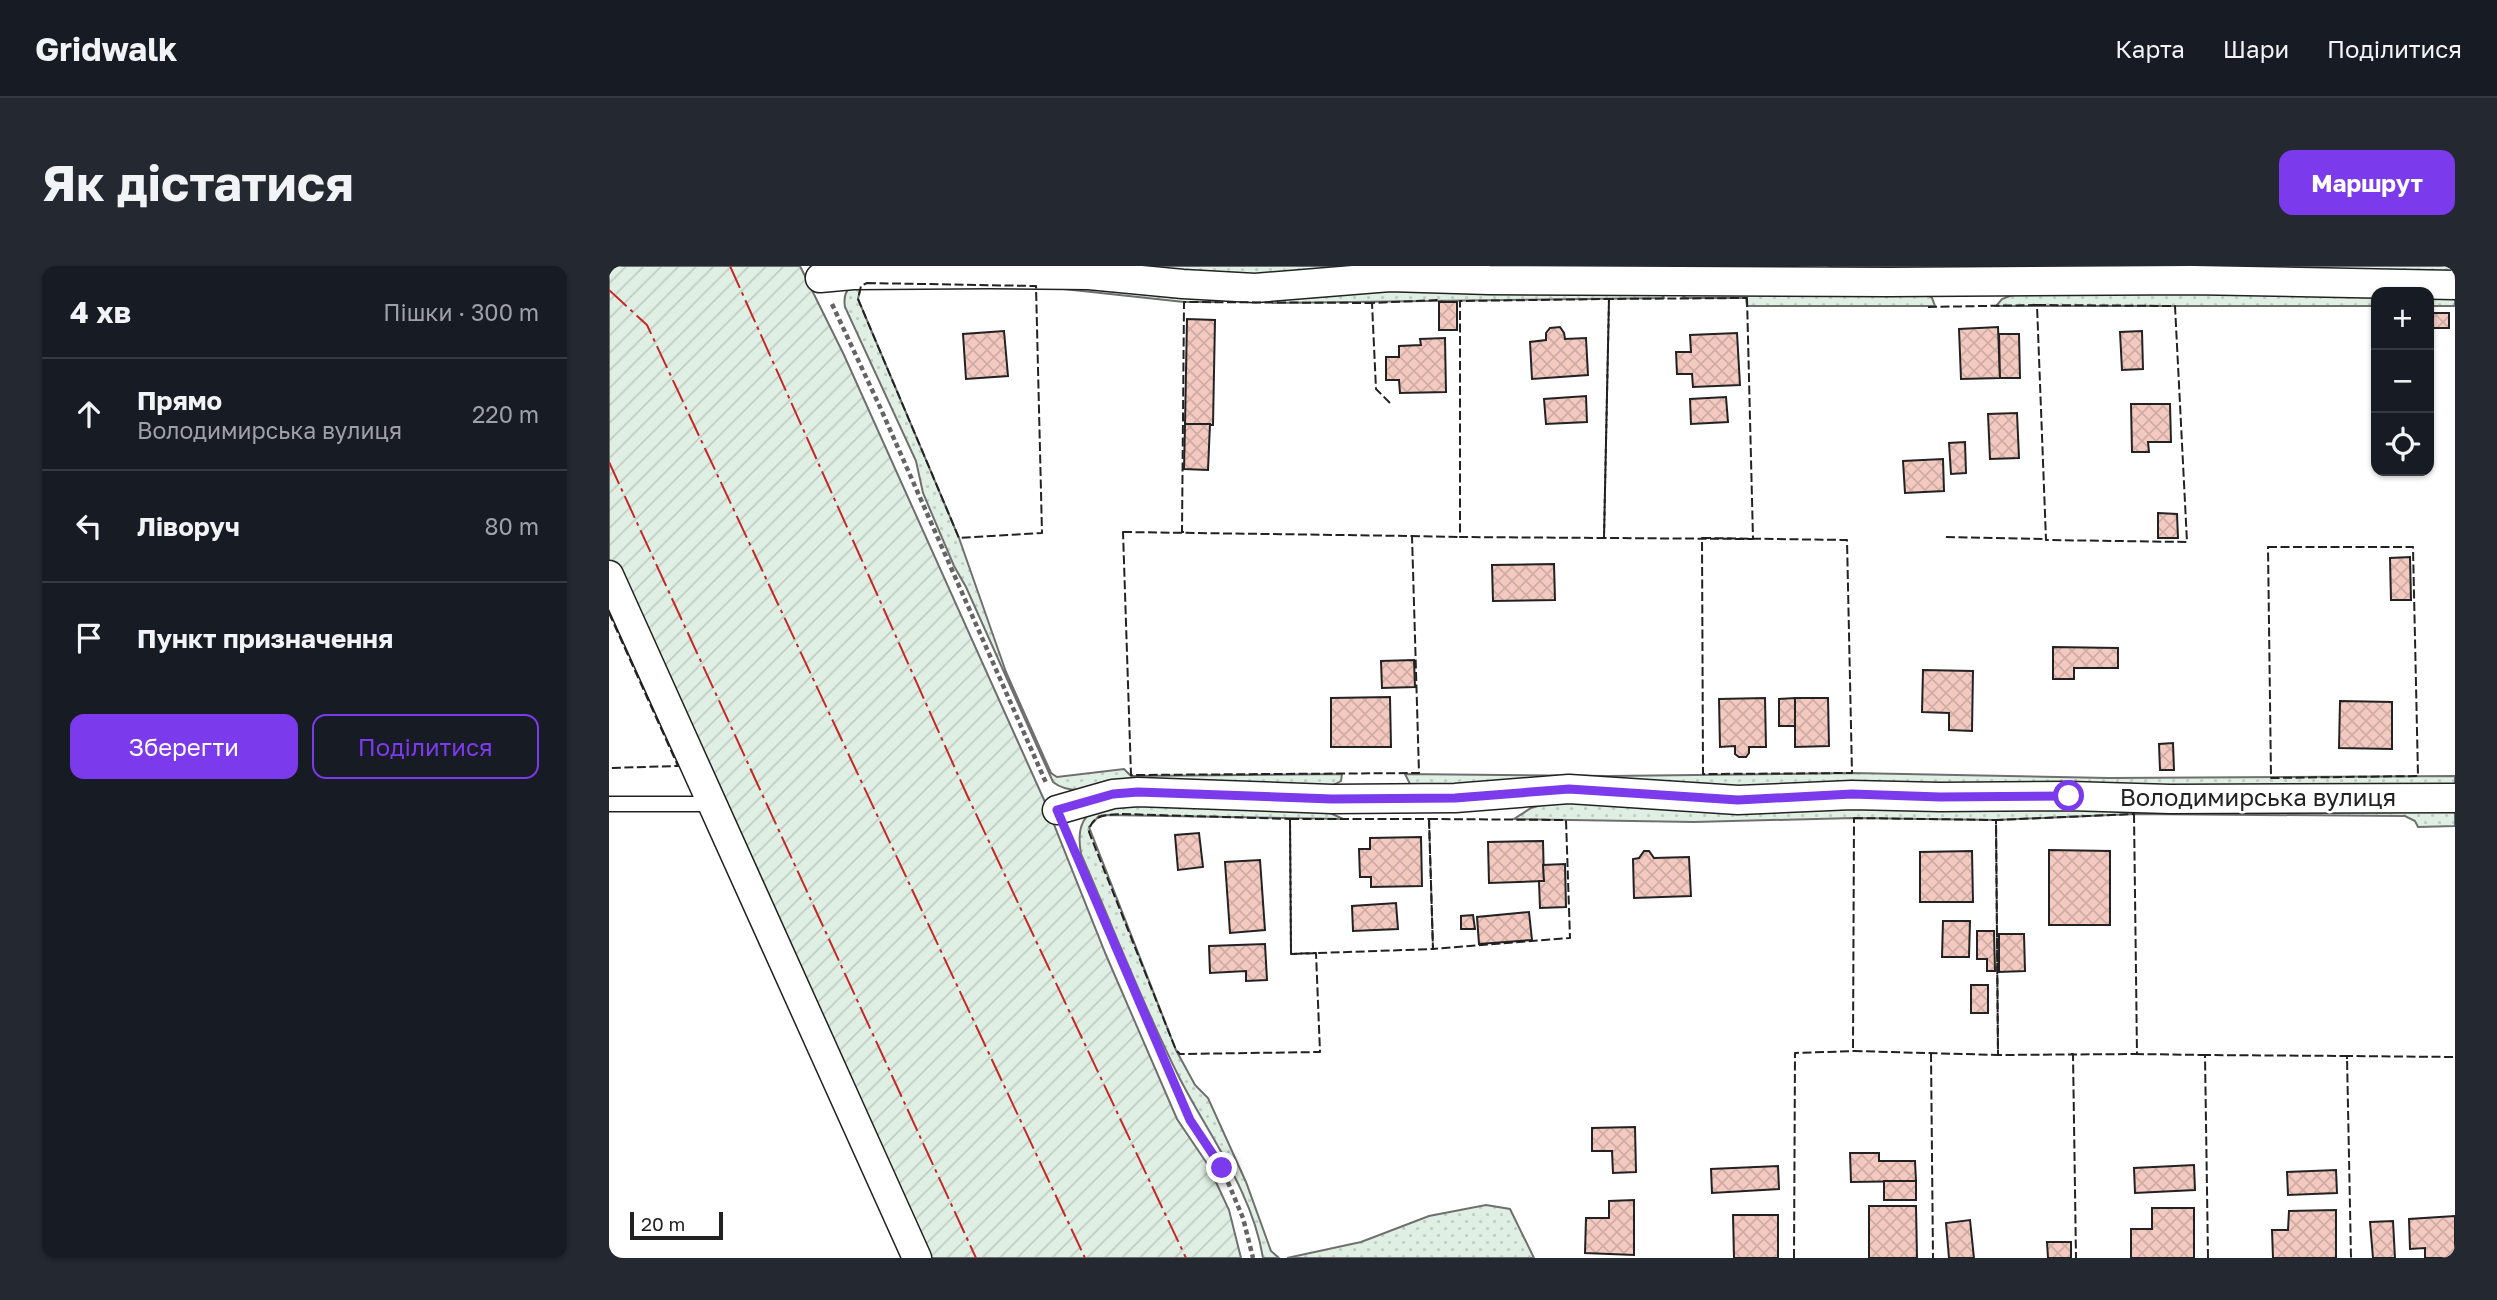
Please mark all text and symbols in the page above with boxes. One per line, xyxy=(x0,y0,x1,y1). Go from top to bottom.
text: Gridwalk xyxy=(35,29,177,68)
text: Карта xyxy=(2115,34,2185,63)
text: Шари xyxy=(2223,34,2289,63)
text: Поділитися xyxy=(2327,34,2462,63)
button: Маршрут xyxy=(2279,150,2455,215)
text: Як дістатися xyxy=(42,153,354,212)
map controls xyxy=(2371,287,2434,476)
button: + xyxy=(2371,287,2434,350)
text: 4 хв xyxy=(70,294,131,330)
text: Пішки · 300 m xyxy=(383,298,539,326)
button: − xyxy=(2371,350,2434,413)
text: Прямо xyxy=(137,385,222,416)
icon: ahead xyxy=(70,395,108,433)
text: 220 m xyxy=(472,400,539,428)
button: locate xyxy=(2371,413,2434,476)
text: Володимирська вулиця xyxy=(137,416,402,444)
icon: left xyxy=(70,507,108,545)
text: Ліворуч xyxy=(137,511,240,542)
text: 80 m xyxy=(485,512,539,540)
icon: arrive xyxy=(70,619,108,657)
text: Пункт призначення xyxy=(137,623,393,654)
button: Зберегти xyxy=(70,714,298,779)
button: Поділитися xyxy=(312,714,539,779)
route start xyxy=(2053,780,2084,811)
street label: Володимирська вулиця xyxy=(2120,782,2396,811)
route end xyxy=(1206,1152,1237,1183)
scale bar xyxy=(630,1209,723,1241)
text: 20 m xyxy=(641,1212,685,1235)

